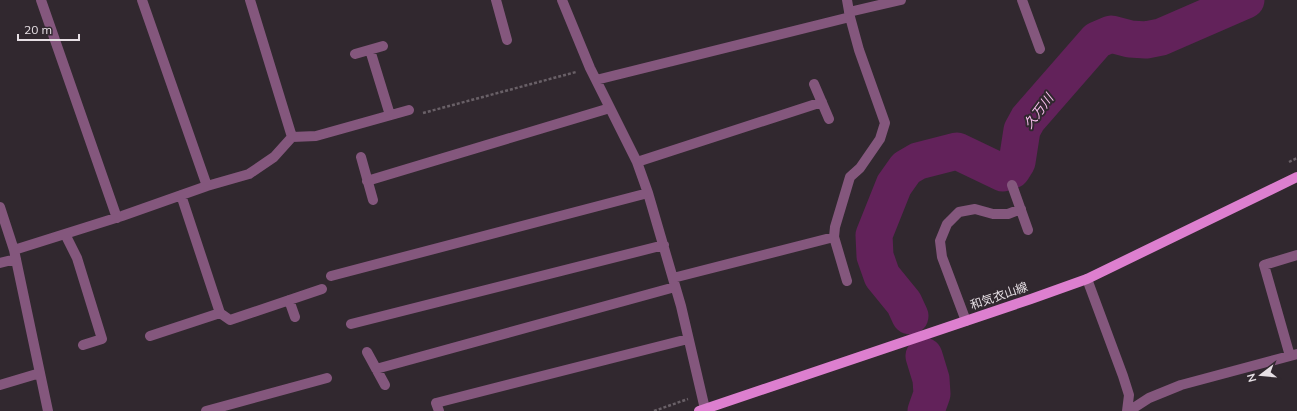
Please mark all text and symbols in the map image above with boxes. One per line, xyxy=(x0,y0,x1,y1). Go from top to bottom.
scale bar xyxy=(18,16,79,42)
text: 20 m xyxy=(24,22,52,37)
water label: 久万川 xyxy=(1020,89,1057,131)
street label: 和気衣山線 xyxy=(968,279,1030,312)
north arrow xyxy=(1241,355,1281,395)
text: N xyxy=(1244,372,1259,384)

